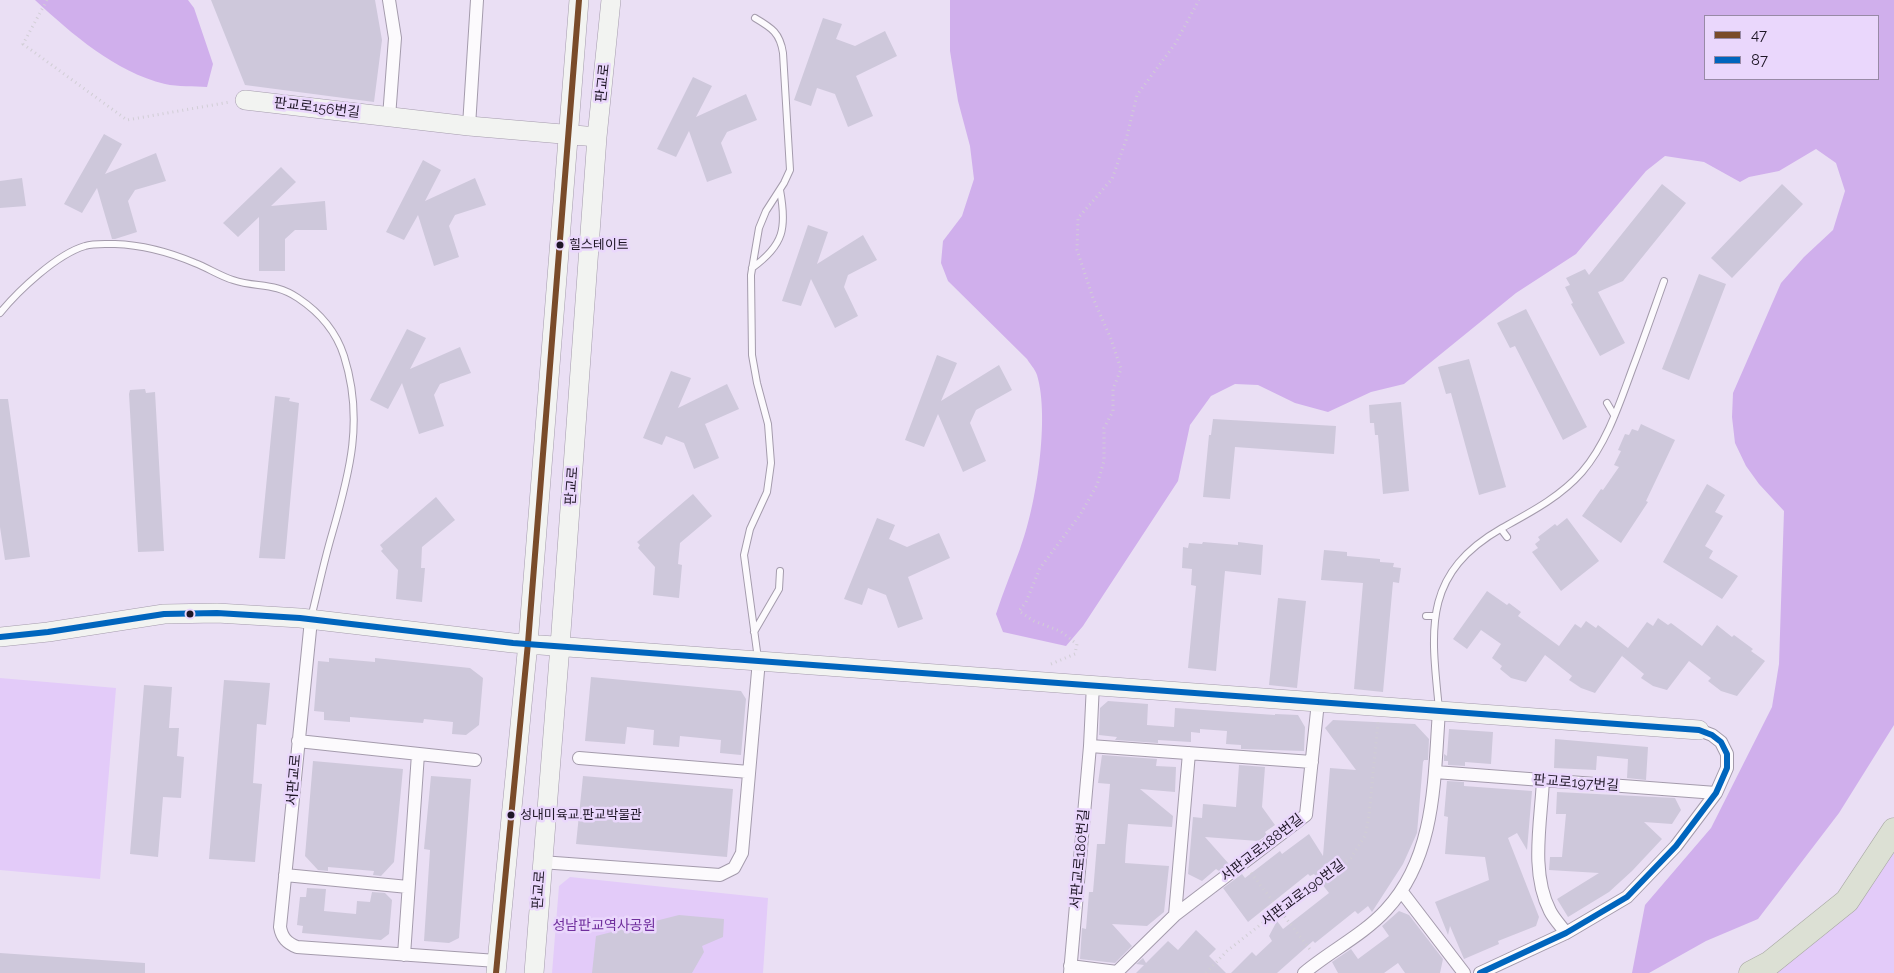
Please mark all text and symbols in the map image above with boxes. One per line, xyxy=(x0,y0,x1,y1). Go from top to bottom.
legend xyxy=(1704,15,1879,80)
text: 47 xyxy=(1751,26,1767,44)
text: 87 xyxy=(1751,51,1768,69)
street label: 판교로 xyxy=(593,63,613,103)
street label: 판교로156번길 xyxy=(273,94,361,122)
place label: 힐스테이트 xyxy=(569,237,629,253)
marker: 힐스테이트 xyxy=(555,240,565,250)
street label: 판교로 xyxy=(562,466,582,506)
unlabelled marker xyxy=(185,609,195,619)
street label: 서판교로 xyxy=(283,754,305,806)
street label: 판교로197번길 xyxy=(1533,772,1619,794)
place label: 성내미육교.판교박물관 xyxy=(520,807,642,823)
street label: 서판교로180번길 xyxy=(1067,808,1093,910)
marker: 성내미육교.판교박물관 xyxy=(506,810,516,820)
street label: 서판교로188번길 xyxy=(1217,811,1307,885)
street label: 서판교로190번길 xyxy=(1258,856,1348,930)
street label: 판교로 xyxy=(529,870,549,910)
park label: 성남판교역사공원 xyxy=(552,918,656,934)

